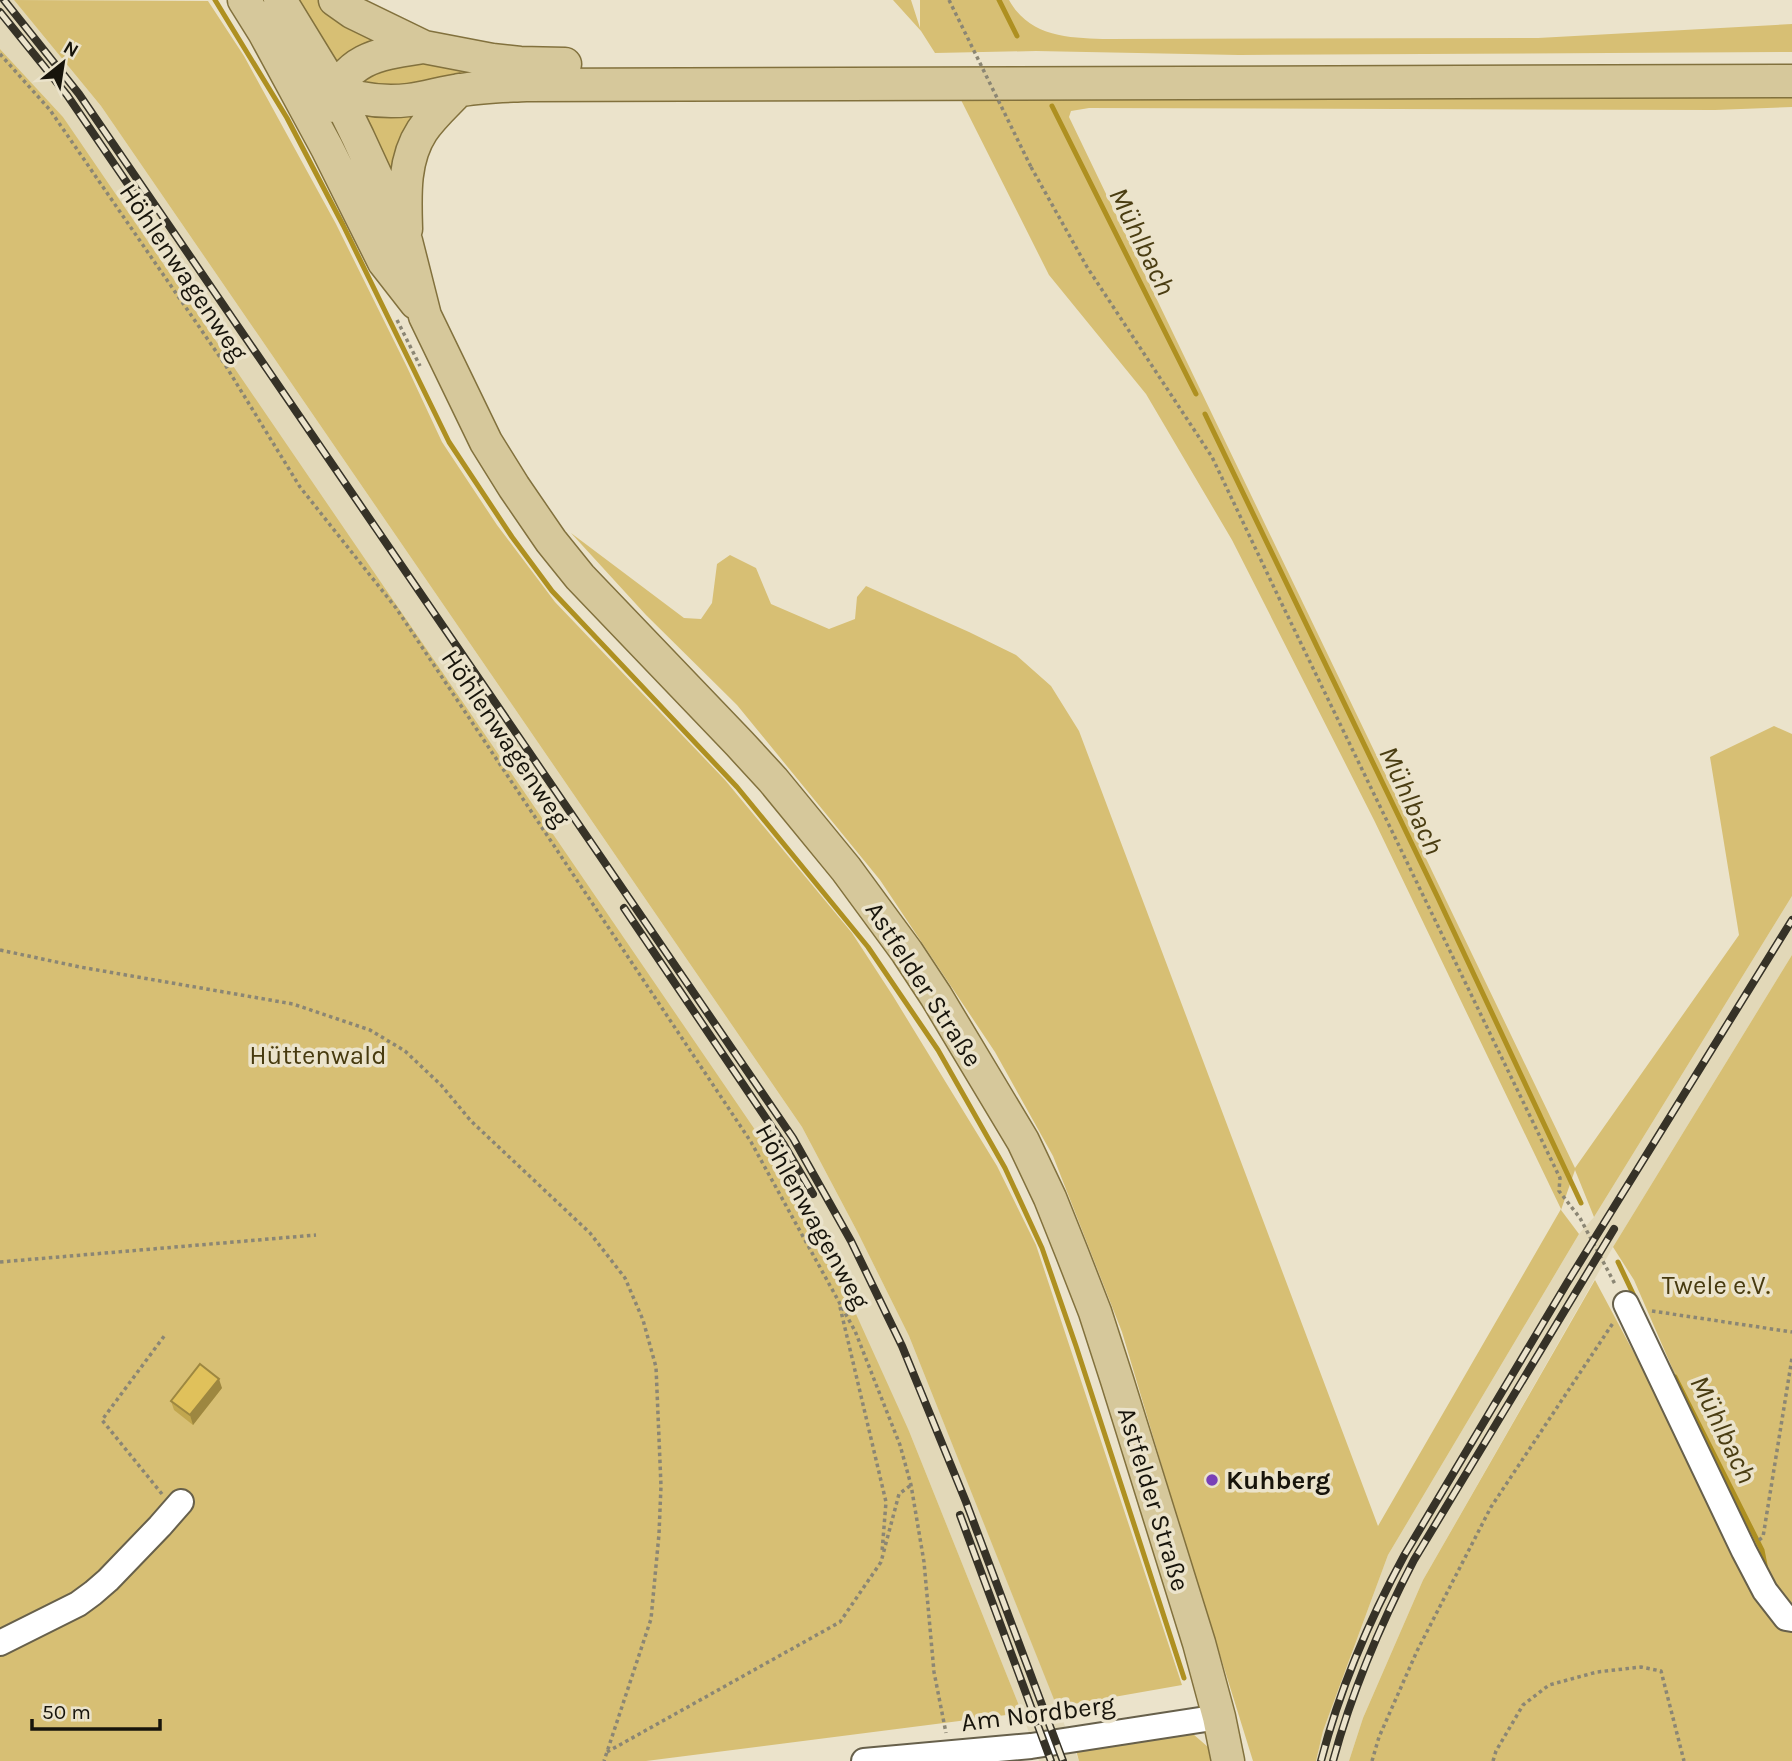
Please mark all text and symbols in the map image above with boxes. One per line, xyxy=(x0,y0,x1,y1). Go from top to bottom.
north arrow xyxy=(28,28,98,98)
text: N xyxy=(60,36,82,62)
street label: Höhlenwagenweg xyxy=(113,178,255,367)
water label: Mühlbach xyxy=(1102,182,1183,301)
street label: Höhlenwagenweg xyxy=(435,644,577,833)
water label: Mühlbach xyxy=(1372,741,1451,860)
street label: Astfelder Straße xyxy=(859,896,989,1073)
park label: Hüttenwald xyxy=(249,1040,387,1071)
street label: Höhlenwagenweg xyxy=(749,1118,877,1315)
park label: Twele e.V. xyxy=(1662,1270,1770,1301)
water label: Mühlbach xyxy=(1683,1370,1764,1489)
street label: Astfelder Straße xyxy=(1111,1403,1196,1595)
place label: Kuhberg xyxy=(1226,1465,1330,1496)
marker: Kuhberg xyxy=(1204,1472,1220,1488)
scale bar xyxy=(32,1688,159,1732)
street label: Am Nordberg xyxy=(959,1689,1117,1738)
text: 50 m xyxy=(42,1700,91,1724)

